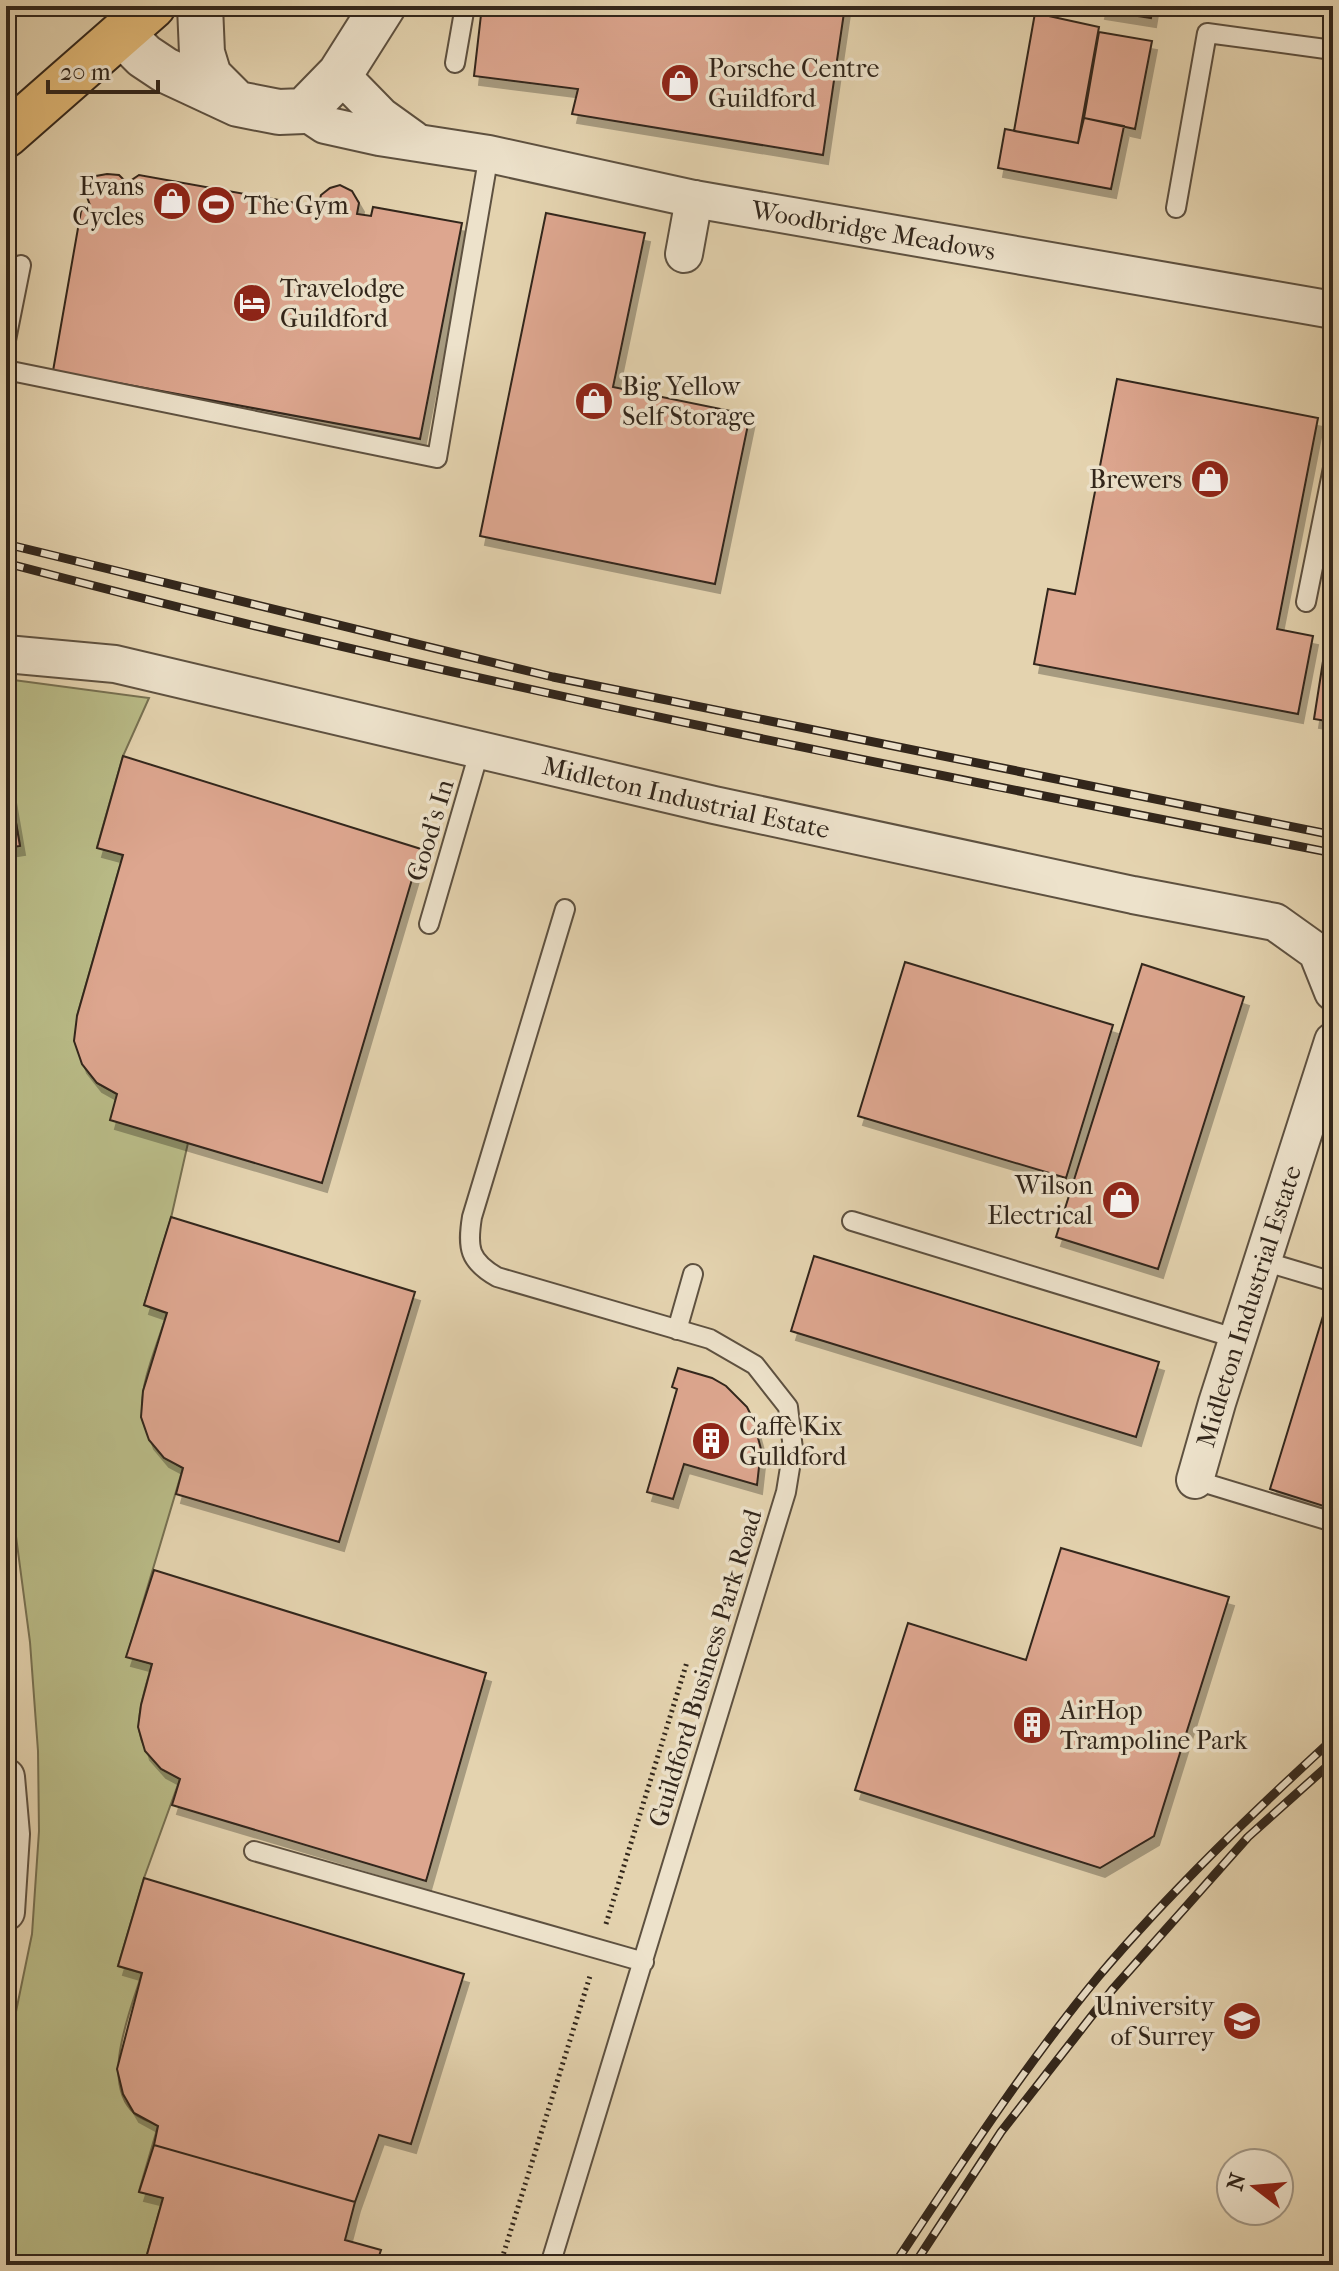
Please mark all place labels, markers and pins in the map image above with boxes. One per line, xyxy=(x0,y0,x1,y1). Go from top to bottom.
place label: Porsche Centre Guildford xyxy=(708,53,879,114)
shop icon: Porsche Centre Guildford xyxy=(659,62,701,104)
place label: Evans Cycles xyxy=(72,171,144,232)
shop icon: Evans Cycles xyxy=(151,180,193,222)
sports icon: The Gym xyxy=(195,184,237,226)
place label: The Gym xyxy=(244,190,349,221)
place label: Travelodge Guildford xyxy=(280,273,405,334)
hotel icon: Travelodge Guildford xyxy=(231,282,273,324)
place label: Big Yellow Self Storage xyxy=(622,371,755,432)
shop icon: Big Yellow Self Storage xyxy=(573,380,615,422)
shop icon: Brewers xyxy=(1189,458,1231,500)
place label: Brewers xyxy=(1089,464,1182,495)
place label: Wilson Electrical xyxy=(987,1170,1093,1231)
shop icon: Wilson Electrical xyxy=(1100,1179,1142,1221)
place label: Caffè Kix Gulldford xyxy=(739,1411,847,1472)
building icon: Caffè Kix Gulldford xyxy=(690,1420,732,1462)
place label: AirHop Trampoline Park xyxy=(1059,1695,1248,1756)
building icon: AirHop Trampoline Park xyxy=(1011,1704,1053,1746)
place label: University of Surrey xyxy=(1095,1991,1215,2052)
school or university icon: University of Surrey xyxy=(1221,2000,1263,2042)

